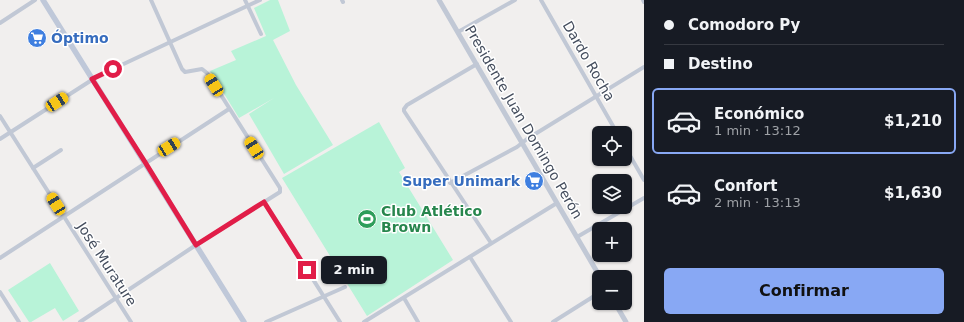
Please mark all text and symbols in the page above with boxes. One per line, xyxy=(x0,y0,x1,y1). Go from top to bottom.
text: Comodoro Py xyxy=(688,16,800,34)
street label: Dardo Rocha xyxy=(560,18,618,104)
street label: Presidente Juan Domingo Perón xyxy=(462,23,586,221)
supermarket icon: Óptimo xyxy=(26,27,48,49)
place label: Óptimo xyxy=(51,29,109,46)
text: Destino xyxy=(688,55,753,73)
route start xyxy=(104,60,122,78)
car xyxy=(203,72,225,98)
car xyxy=(44,90,70,114)
icon: car xyxy=(666,103,702,139)
text: Económico xyxy=(714,105,804,123)
text: $1,210 xyxy=(884,112,942,130)
text: 1 min · 13:12 xyxy=(714,123,801,138)
map controls xyxy=(592,126,632,310)
button: locate xyxy=(592,126,632,166)
car xyxy=(242,135,266,161)
car xyxy=(156,136,182,158)
supermarket icon: Super Unimark xyxy=(523,170,545,192)
place label: Super Unimark xyxy=(402,173,521,189)
button: layers xyxy=(592,174,632,214)
icon: car xyxy=(666,175,702,211)
text: Confort xyxy=(714,177,777,195)
text: $1,630 xyxy=(884,184,942,202)
car xyxy=(45,191,67,217)
text: 2 min · 13:13 xyxy=(714,195,801,210)
place label: Club Atlético Brown xyxy=(381,203,483,235)
sports icon: Club Atlético Brown xyxy=(356,208,378,230)
street label: José Murature xyxy=(73,218,140,309)
button: + xyxy=(592,222,632,262)
callout: 2 min xyxy=(321,256,387,284)
route end xyxy=(298,261,316,279)
text: 2 min xyxy=(334,262,374,277)
button: Confirmar xyxy=(664,268,944,314)
button: − xyxy=(592,270,632,310)

